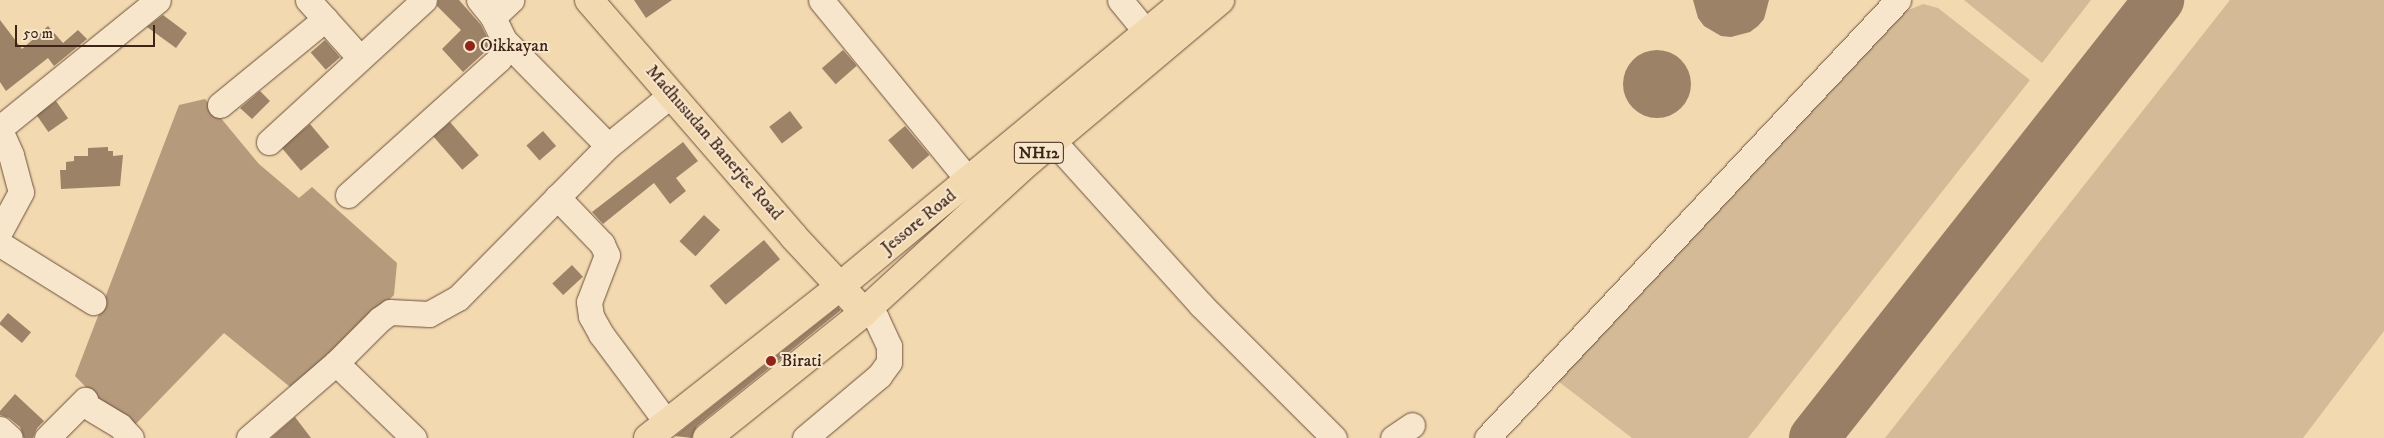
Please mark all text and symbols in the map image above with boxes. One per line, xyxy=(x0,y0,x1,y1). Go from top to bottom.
scale bar xyxy=(18,15,158,47)
text: 50 m xyxy=(23,24,53,43)
place label: Oikkayan xyxy=(480,35,548,57)
marker: Oikkayan xyxy=(464,40,476,52)
street label: Madhusudan Banerjee Road xyxy=(641,61,787,225)
road number: NH12 xyxy=(1013,140,1065,167)
street label: Jessore Road xyxy=(877,185,961,259)
place label: Birati xyxy=(781,350,822,372)
marker: Birati xyxy=(765,355,777,367)

